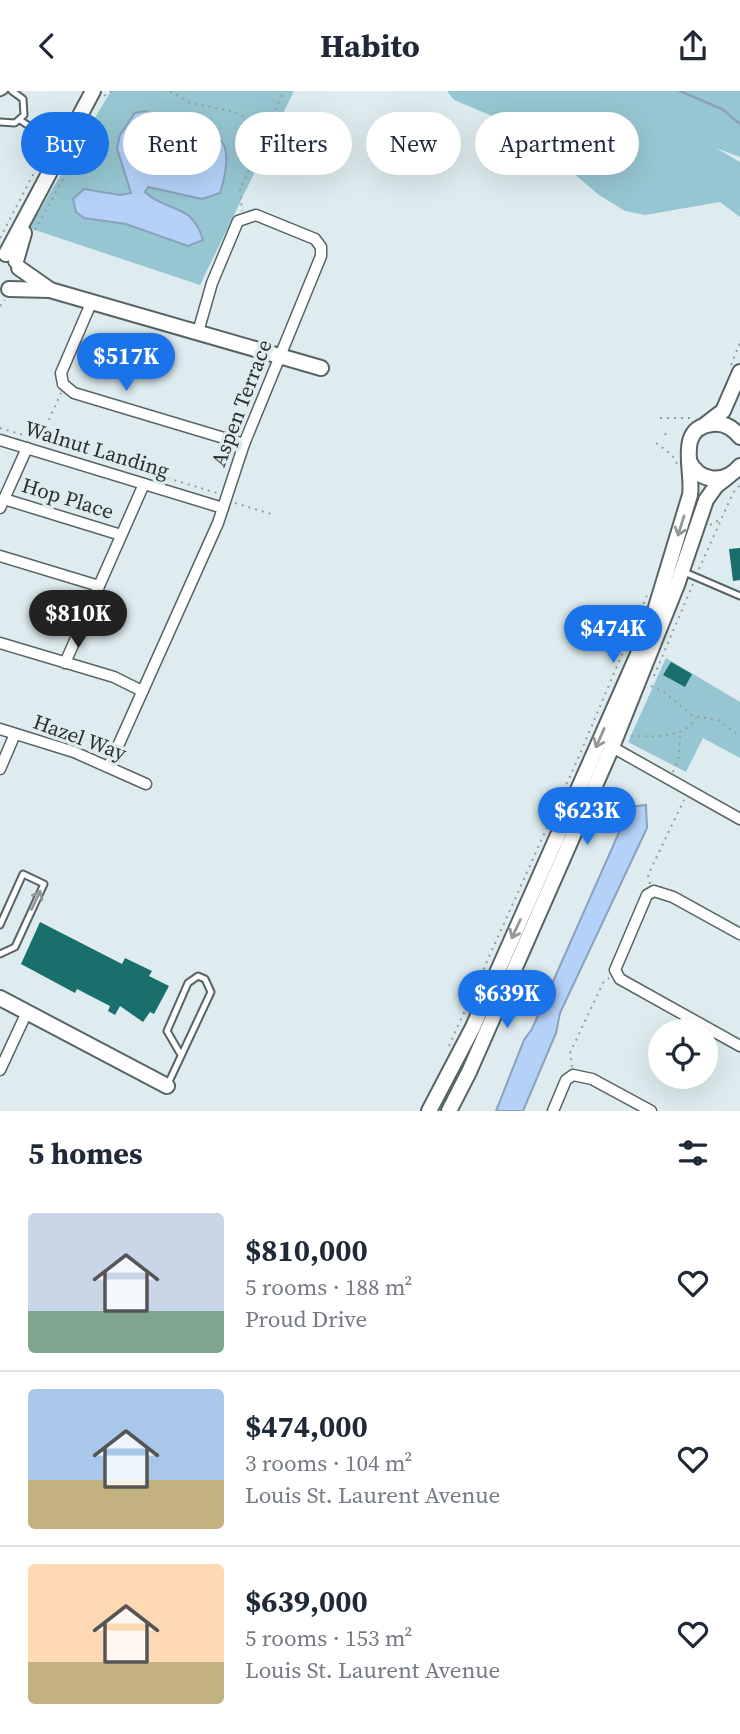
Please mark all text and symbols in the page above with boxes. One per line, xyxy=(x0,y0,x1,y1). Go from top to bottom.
text: Habito xyxy=(320,24,420,68)
icon: back xyxy=(28,27,66,65)
icon: share xyxy=(674,27,712,65)
chip: Buy xyxy=(21,112,109,175)
chip: Rent xyxy=(123,112,221,175)
chip: Filters xyxy=(235,112,352,175)
chip: New xyxy=(366,112,461,175)
chip: Apartment xyxy=(475,112,639,175)
pin: $517K xyxy=(77,334,175,393)
street label: Aspen Terrace xyxy=(203,335,279,471)
text: $517K xyxy=(93,340,159,372)
street label: Walnut Landing xyxy=(21,413,173,485)
street label: Hop Place xyxy=(19,470,117,526)
one-way arrow xyxy=(673,515,686,537)
pin: $810K xyxy=(29,591,127,650)
text: $810K xyxy=(45,597,111,629)
pin: $474K xyxy=(564,605,662,665)
text: $474K xyxy=(580,612,646,644)
street label: Hazel Way xyxy=(29,707,131,767)
one-way arrow xyxy=(593,727,606,749)
pin: $623K xyxy=(538,787,636,847)
text: $623K xyxy=(554,794,620,826)
one-way arrow xyxy=(30,890,44,911)
one-way arrow xyxy=(508,918,522,939)
pin: $639K xyxy=(458,971,556,1030)
text: $639K xyxy=(474,977,540,1009)
map controls xyxy=(648,1019,718,1089)
button: locate xyxy=(648,1019,718,1089)
text: 5 homes xyxy=(28,1133,143,1174)
icon: filters xyxy=(674,1134,712,1172)
text: $810,000 xyxy=(245,1230,368,1271)
icon: home xyxy=(84,1241,168,1325)
icon: heart xyxy=(674,1264,712,1302)
text: 5 rooms · 188 m² xyxy=(245,1271,412,1303)
text: Proud Drive xyxy=(245,1303,367,1335)
text: $474,000 xyxy=(245,1406,368,1447)
icon: home xyxy=(84,1417,168,1501)
icon: heart xyxy=(674,1440,712,1478)
text: 3 rooms · 104 m² xyxy=(245,1447,412,1479)
text: Louis St. Laurent Avenue xyxy=(245,1479,500,1511)
text: $639,000 xyxy=(245,1581,368,1622)
icon: home xyxy=(84,1592,168,1676)
icon: heart xyxy=(674,1615,712,1653)
text: 5 rooms · 153 m² xyxy=(245,1622,412,1654)
text: Louis St. Laurent Avenue xyxy=(245,1654,500,1686)

